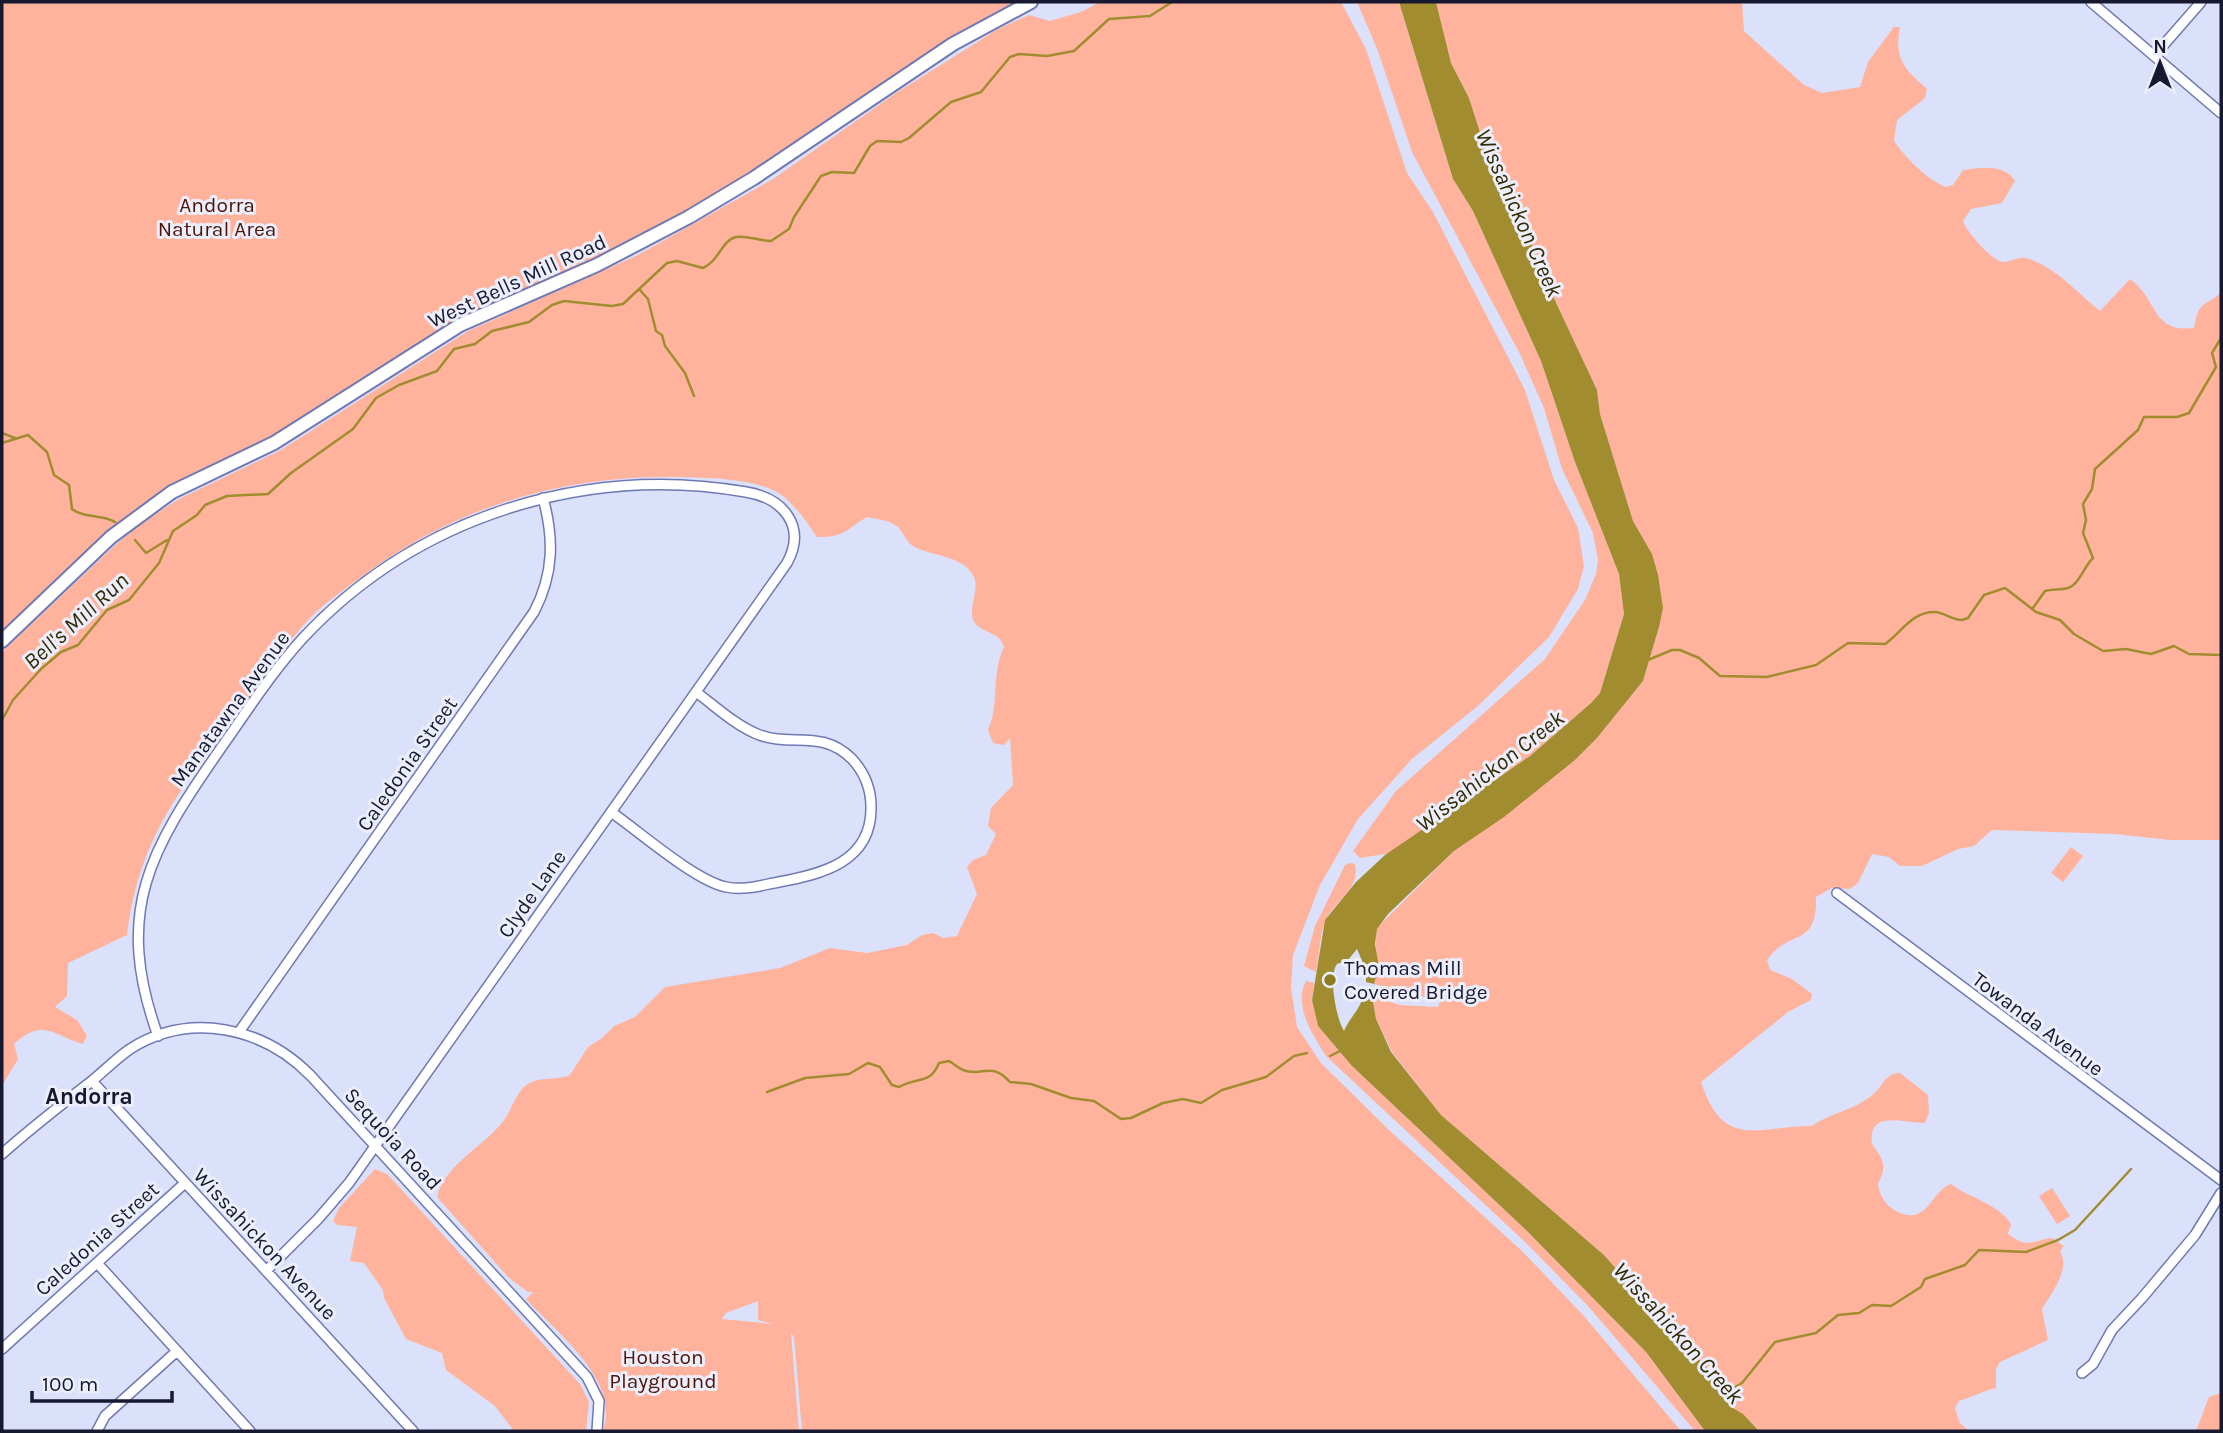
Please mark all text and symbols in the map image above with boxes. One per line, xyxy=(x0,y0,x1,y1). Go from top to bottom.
north arrow xyxy=(2125,28,2195,98)
text: N xyxy=(2153,36,2167,58)
water label: Wissahickon Creek xyxy=(1470,125,1568,302)
park label: Andorra Natural Area xyxy=(158,193,276,241)
street label: West Bells Mill Road xyxy=(424,229,610,333)
water label: Bell's Mill Run xyxy=(18,567,134,675)
street label: Manatawna Avenue xyxy=(165,626,295,792)
street label: Caledonia Street xyxy=(352,692,462,836)
water label: Wissahickon Creek xyxy=(1410,704,1570,837)
street label: Clyde Lane xyxy=(493,846,571,942)
place label: Thomas Mill Covered Bridge xyxy=(1344,956,1487,1004)
street label: Towanda Avenue xyxy=(1968,967,2108,1081)
marker: Thomas Mill Covered Bridge xyxy=(1322,972,1338,988)
district label: Andorra xyxy=(45,1083,133,1110)
street label: Sequoia Road xyxy=(340,1083,446,1195)
street label: Wissahickon Avenue xyxy=(189,1163,341,1325)
street label: Caledonia Street xyxy=(30,1177,164,1301)
water label: Wissahickon Creek xyxy=(1607,1257,1749,1410)
park label: Houston Playground xyxy=(609,1345,717,1393)
scale bar xyxy=(32,1360,172,1404)
text: 100 m xyxy=(42,1372,99,1396)

